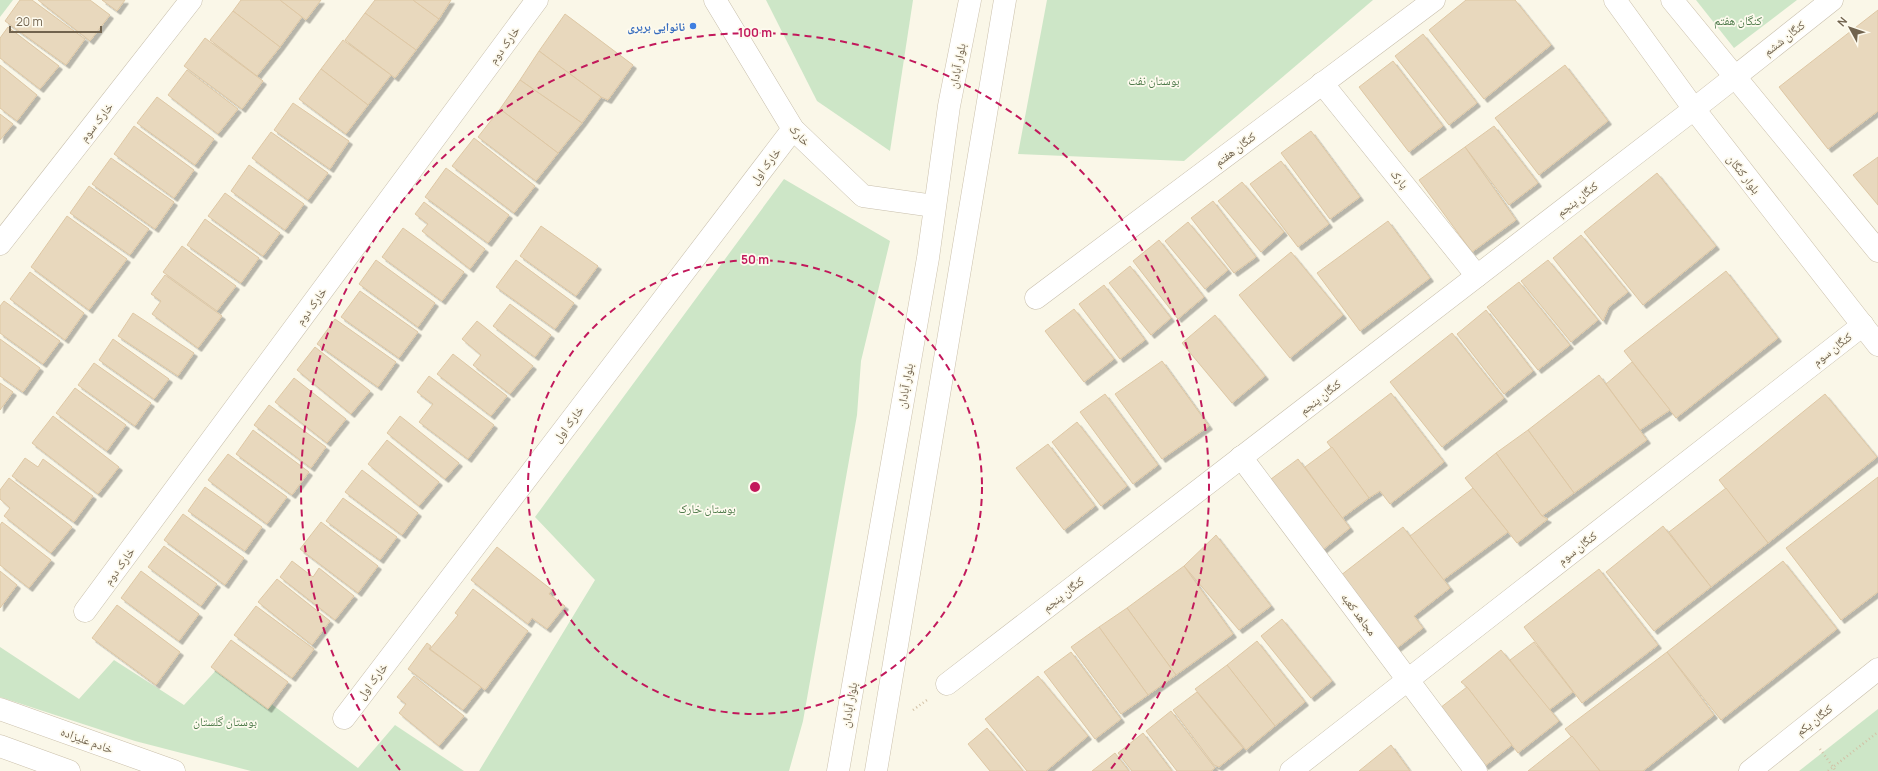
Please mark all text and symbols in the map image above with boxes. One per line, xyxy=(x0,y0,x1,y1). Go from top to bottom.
scale bar xyxy=(10,8,101,34)
north arrow xyxy=(1830,8,1870,48)
park label: کنگان هفتم xyxy=(1714,12,1762,29)
text: 20 m xyxy=(16,13,43,30)
text: N xyxy=(1834,13,1850,29)
street label: کنگان ششم xyxy=(1760,16,1808,60)
place label: نانوایی بربری xyxy=(627,18,685,35)
marker: نانوایی بربری xyxy=(688,21,698,31)
street label: خارک دوم xyxy=(485,22,524,67)
text: 100 m xyxy=(738,24,772,41)
street label: بلوار آبادان xyxy=(944,42,970,90)
park label: بوستان نفت xyxy=(1128,72,1180,89)
street label: خارک سوم xyxy=(75,98,117,145)
street label: خارک xyxy=(786,120,815,150)
street label: کنگان هفتم xyxy=(1211,128,1259,170)
street label: خارک اول xyxy=(746,144,785,188)
street label: بلوار کنگان xyxy=(1723,151,1765,197)
street label: پارک xyxy=(1387,166,1413,193)
street label: کنگان پنجم xyxy=(1553,177,1601,221)
text: 50 m xyxy=(741,251,769,268)
street label: خارک دوم xyxy=(292,283,331,328)
street label: کنگان سوم xyxy=(1809,328,1855,370)
street label: بلوار آبادان xyxy=(893,362,917,410)
street label: کنگان پنجم xyxy=(1296,375,1344,419)
street label: خارک اول xyxy=(549,402,588,446)
centre of rings xyxy=(748,480,762,494)
park label: بوستان خارک xyxy=(678,500,736,517)
street label: کنگان سوم xyxy=(1554,527,1600,569)
street label: خارک دوم xyxy=(100,543,139,588)
street label: کنگان پنجم xyxy=(1039,572,1087,616)
street label: مجاهد کعبه xyxy=(1337,589,1381,639)
street label: خارک اول xyxy=(353,659,392,703)
street label: بلوار آبادان xyxy=(837,681,861,729)
street label: کنگان یکم xyxy=(1792,700,1836,740)
park label: بوستان گلستان xyxy=(193,713,257,730)
street label: خادم علیزاده xyxy=(58,723,116,757)

